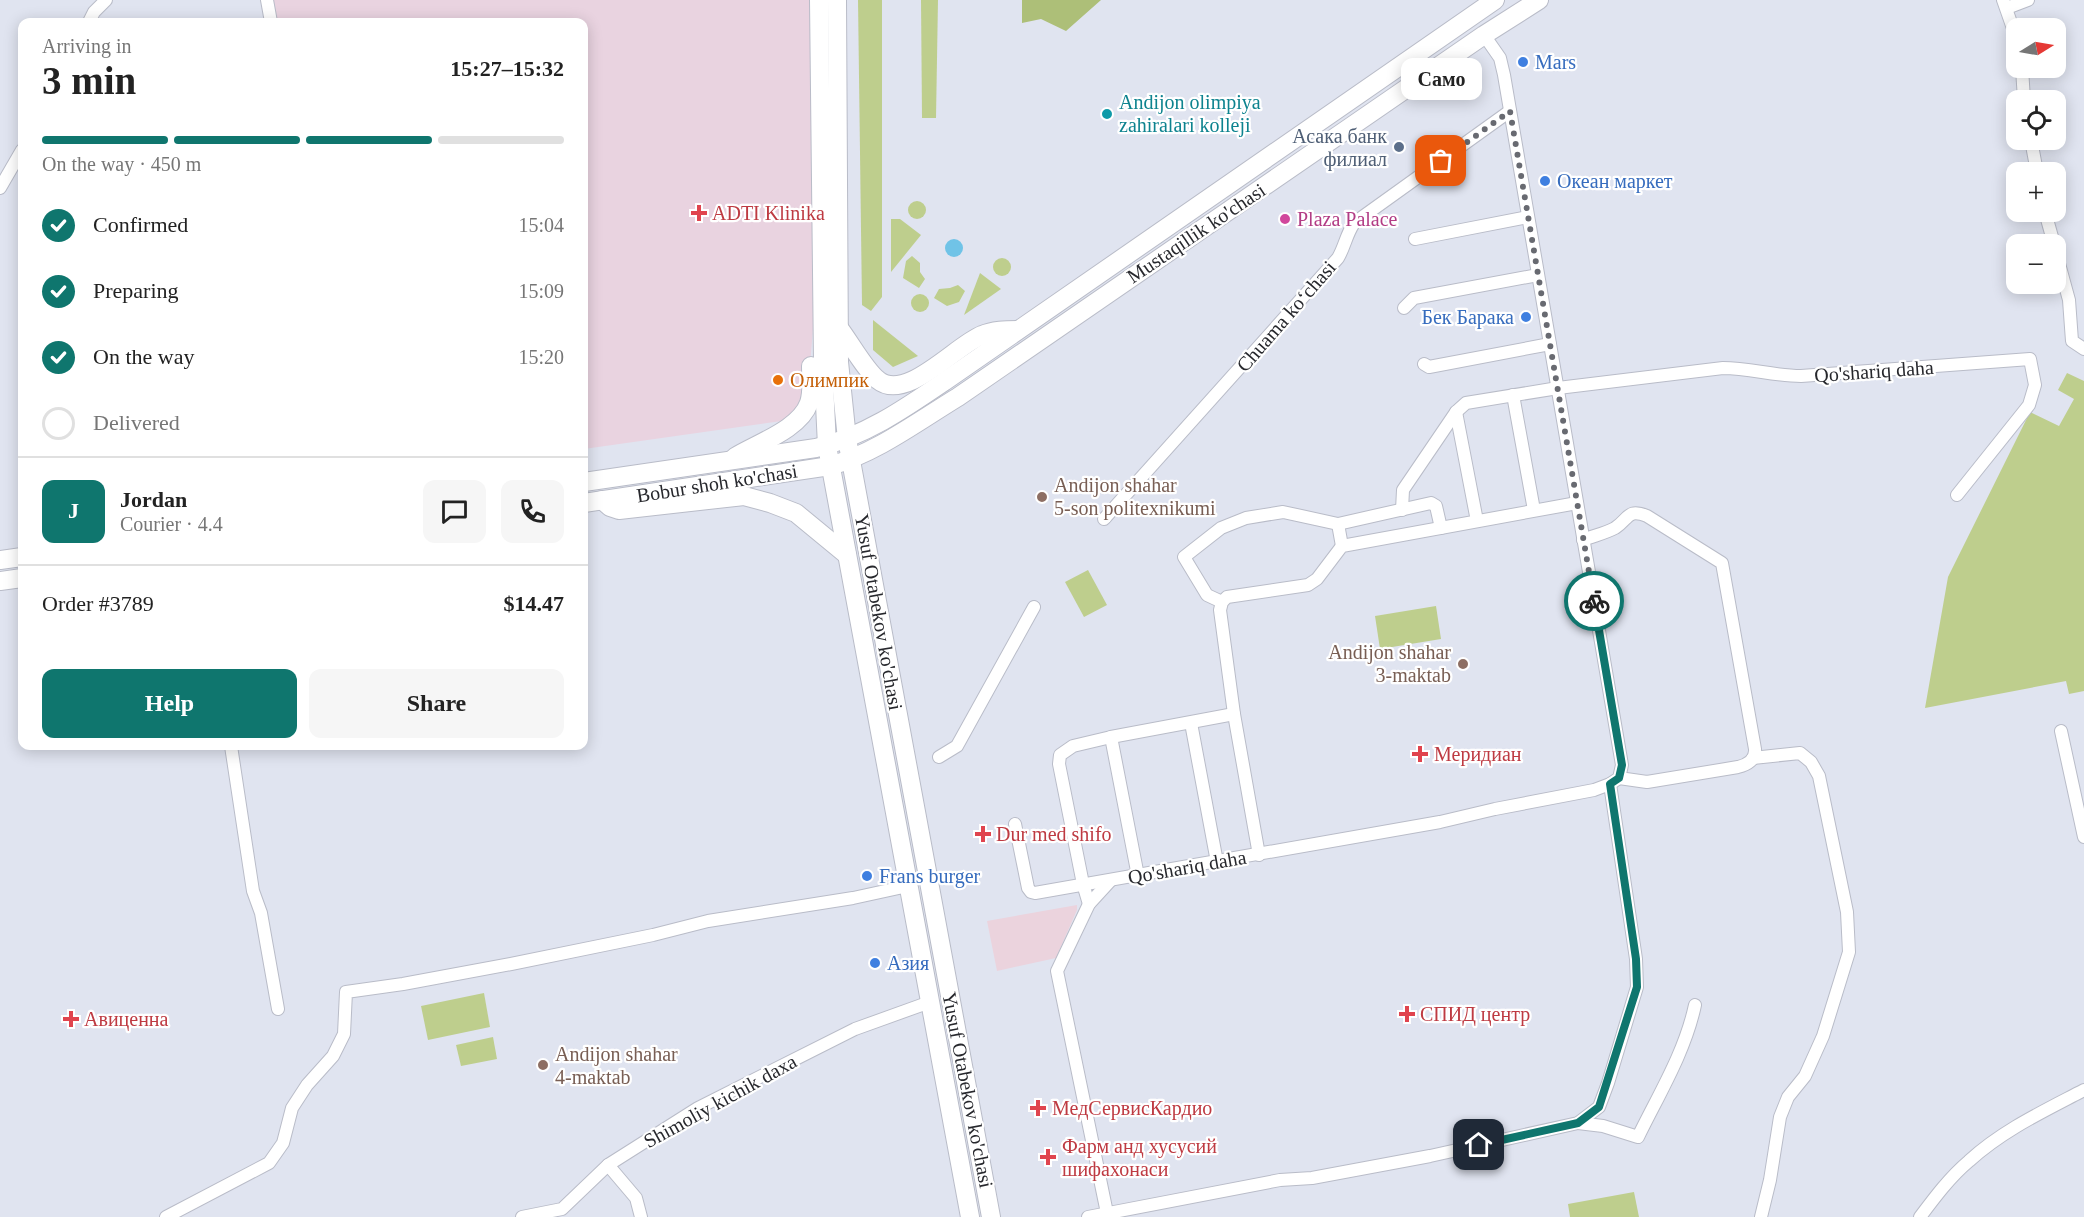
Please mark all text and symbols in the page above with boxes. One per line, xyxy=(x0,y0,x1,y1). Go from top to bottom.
north arrow xyxy=(2006,18,2066,78)
map controls xyxy=(2006,18,2066,294)
text: Arriving in xyxy=(42,35,131,57)
place label: Mars xyxy=(1535,51,1576,73)
marker: Mars xyxy=(1516,55,1530,69)
text: 15:27–15:32 xyxy=(450,56,564,81)
text: 3 min xyxy=(42,59,136,102)
callout: Само xyxy=(1400,59,1482,101)
text: Само xyxy=(1418,68,1465,90)
button: locate xyxy=(2006,90,2066,150)
place label: Andijon olimpiya zahiralari kolleji xyxy=(1119,91,1261,137)
marker: Andijon olimpiya zahiralari kolleji xyxy=(1100,107,1114,121)
place label: Асака банк филиал xyxy=(1292,125,1387,171)
pin xyxy=(1415,135,1466,186)
marker: Асака банк филиал xyxy=(1392,140,1406,154)
icon: bag xyxy=(1424,144,1457,177)
text: On the way · 450 m xyxy=(42,153,201,175)
button: + xyxy=(2006,162,2066,222)
place label: Океан маркет xyxy=(1557,170,1673,193)
marker: Океан маркет xyxy=(1538,174,1552,188)
street label: Mustaqillik ko'chasi xyxy=(1123,178,1270,288)
place label: ADTI Klinika xyxy=(712,202,825,224)
marker: ADTI Klinika xyxy=(690,204,708,222)
place label: Plaza Palace xyxy=(1297,208,1398,230)
icon: check xyxy=(42,209,75,242)
text: Confirmed xyxy=(93,212,188,237)
marker: Plaza Palace xyxy=(1278,212,1292,226)
text: 15:04 xyxy=(518,214,564,236)
button: − xyxy=(2006,234,2066,294)
street label: Chuama koʻchasi xyxy=(1232,256,1340,376)
icon: check xyxy=(42,275,75,308)
text: Preparing xyxy=(93,278,179,303)
text: 15:09 xyxy=(518,280,564,302)
place label: Бек Барака xyxy=(1421,306,1514,329)
marker: Бек Барака xyxy=(1519,310,1533,324)
icon: check xyxy=(42,341,75,374)
text: On the way xyxy=(93,344,194,369)
text: 15:20 xyxy=(518,346,564,368)
street label: Qo'shariq daha xyxy=(1814,356,1935,387)
place label: Олимпик xyxy=(790,369,869,391)
marker: Олимпик xyxy=(771,373,785,387)
text: Delivered xyxy=(93,410,180,435)
street label: Bobur shoh ko'chasi xyxy=(635,459,799,507)
place label: Andijon shahar 5-son politexnikumi xyxy=(1054,474,1216,520)
button: chat xyxy=(423,480,486,543)
button: phone xyxy=(501,480,564,543)
text: Jordan xyxy=(120,487,187,512)
marker: Andijon shahar 5-son politexnikumi xyxy=(1035,490,1049,504)
text: J xyxy=(68,498,79,523)
street label: Yusuf Otabekov ko'chasi xyxy=(851,512,907,712)
text: Courier · 4.4 xyxy=(120,513,223,535)
courier xyxy=(1564,571,1624,631)
icon: bike xyxy=(1578,585,1611,618)
text: Order #3789 xyxy=(42,591,154,616)
text: $14.47 xyxy=(504,591,564,616)
place label: Andijon shahar 3-maktab xyxy=(1328,641,1451,686)
marker: Andijon shahar 3-maktab xyxy=(1456,657,1470,671)
button: Help xyxy=(42,669,297,738)
button: Share xyxy=(309,669,564,738)
place label: Меридиан xyxy=(1434,743,1522,766)
marker: Меридиан xyxy=(1411,745,1429,763)
place label: Dur med shifo xyxy=(996,823,1112,845)
marker: Dur med shifo xyxy=(974,825,992,843)
street label: Qo'shariq daha xyxy=(1126,846,1248,889)
place label: Frans burger xyxy=(879,865,981,888)
marker: Frans burger xyxy=(860,869,874,883)
place label: Азия xyxy=(887,952,929,974)
marker: Азия xyxy=(868,956,882,970)
street label: Yusuf Otabekov ko'chasi xyxy=(938,990,998,1190)
place label: СПИД центр xyxy=(1420,1003,1530,1026)
marker: СПИД центр xyxy=(1398,1005,1416,1023)
place label: Авиценна xyxy=(84,1008,169,1031)
marker: Авиценна xyxy=(62,1010,80,1028)
place label: Andijon shahar 4-maktab xyxy=(555,1043,678,1088)
street label: Shimoliy kichik daxa xyxy=(640,1050,801,1153)
marker: Andijon shahar 4-maktab xyxy=(536,1058,550,1072)
place label: МедСервисКардио xyxy=(1052,1097,1212,1120)
marker: МедСервисКардио xyxy=(1029,1099,1047,1117)
pin xyxy=(1453,1119,1504,1170)
icon: home xyxy=(1462,1128,1495,1161)
place label: Фарм анд хусусий шифахонаси xyxy=(1062,1135,1217,1181)
marker: Фарм анд хусусий шифахонаси xyxy=(1039,1148,1057,1166)

